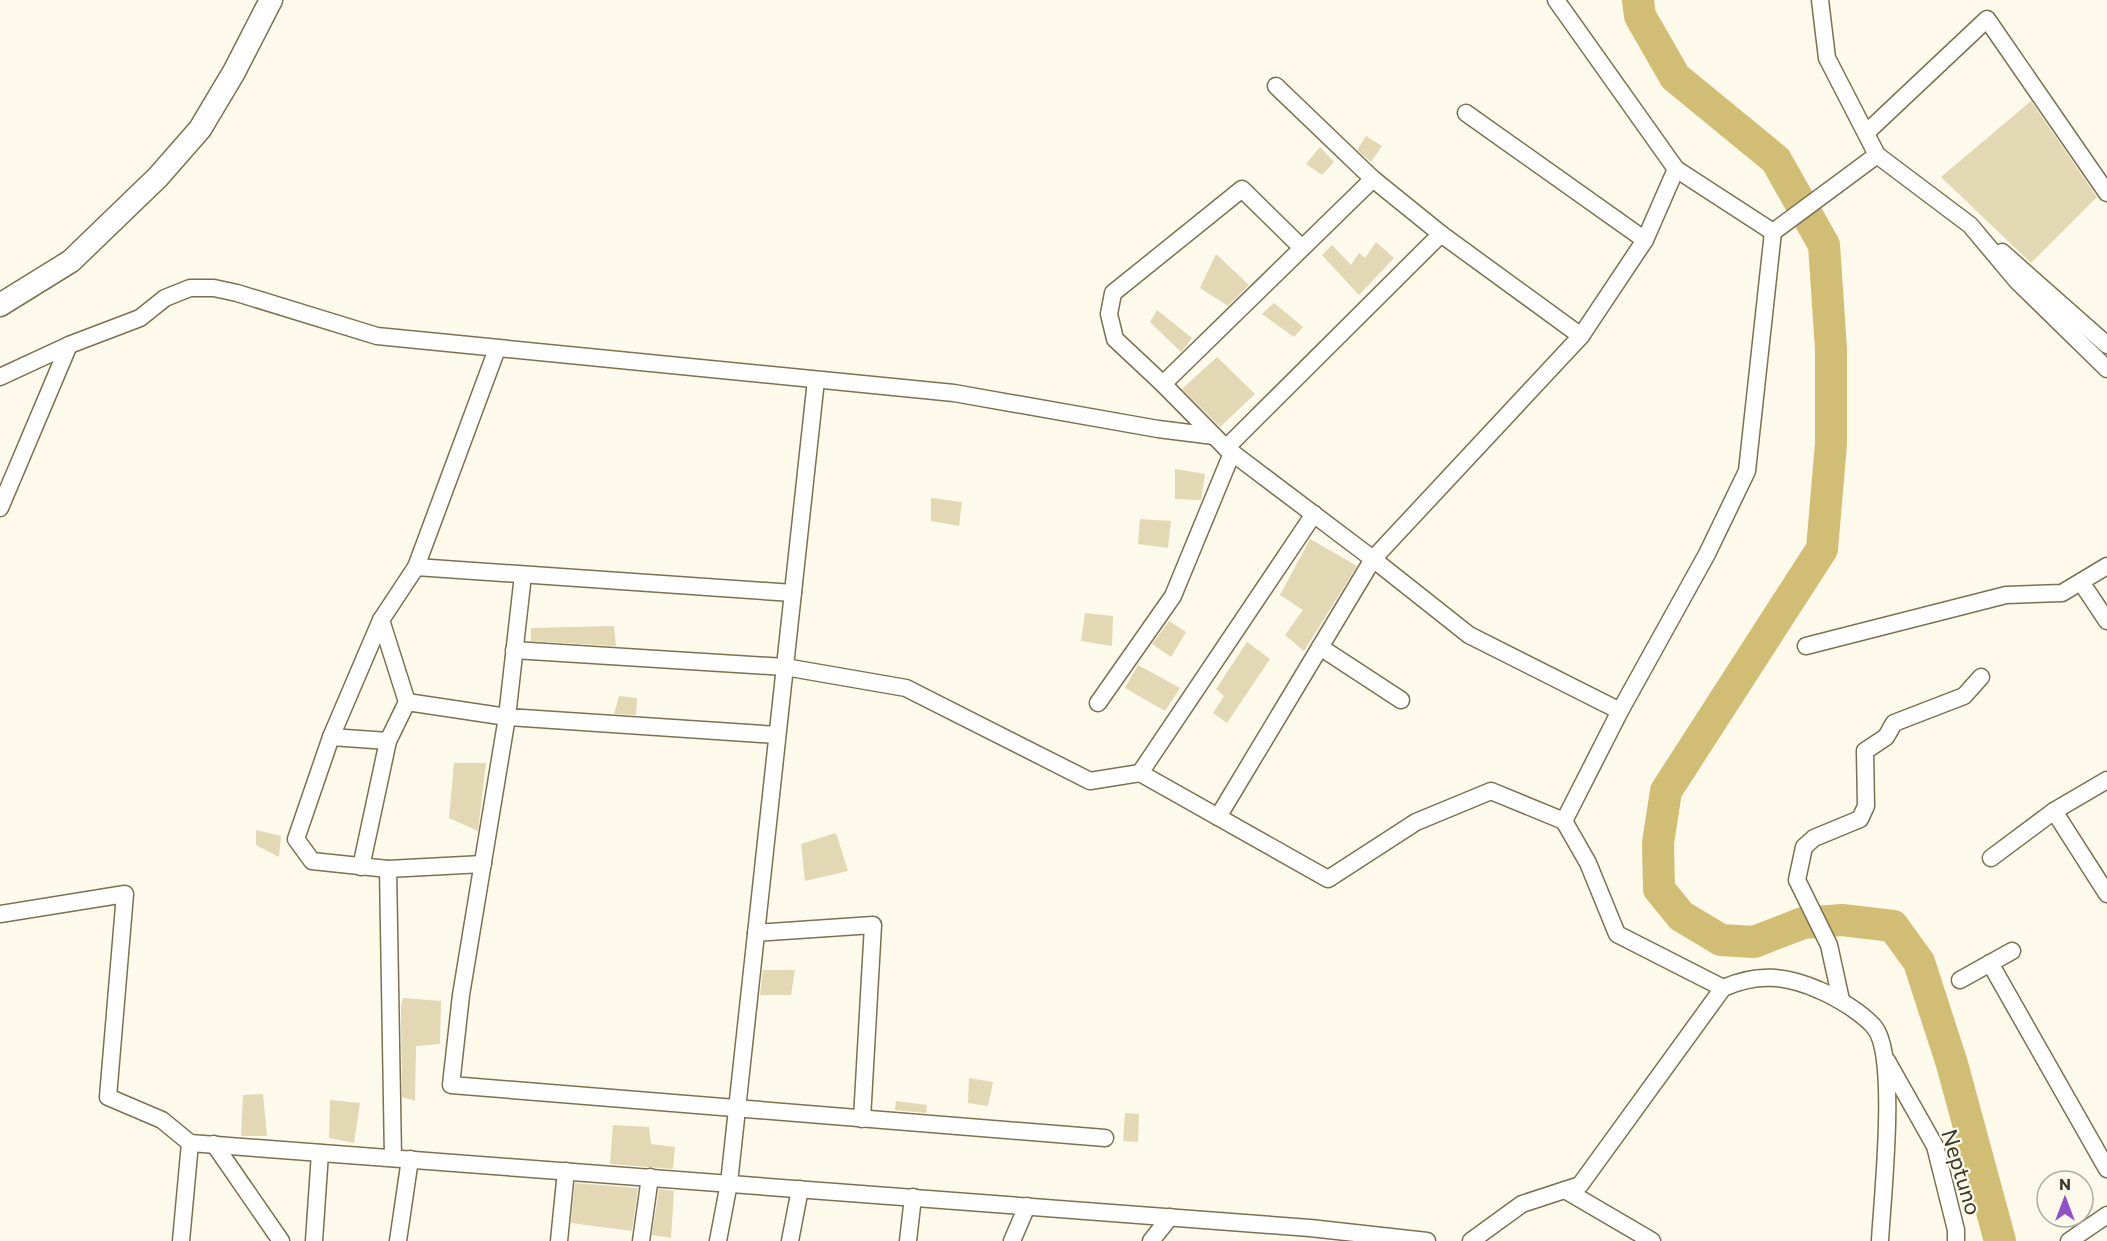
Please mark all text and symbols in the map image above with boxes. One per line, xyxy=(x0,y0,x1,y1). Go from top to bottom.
street label: Neptuno xyxy=(1936,1126,1988,1218)
north arrow xyxy=(2035,1169,2095,1229)
text: N xyxy=(2059,1174,2071,1193)

